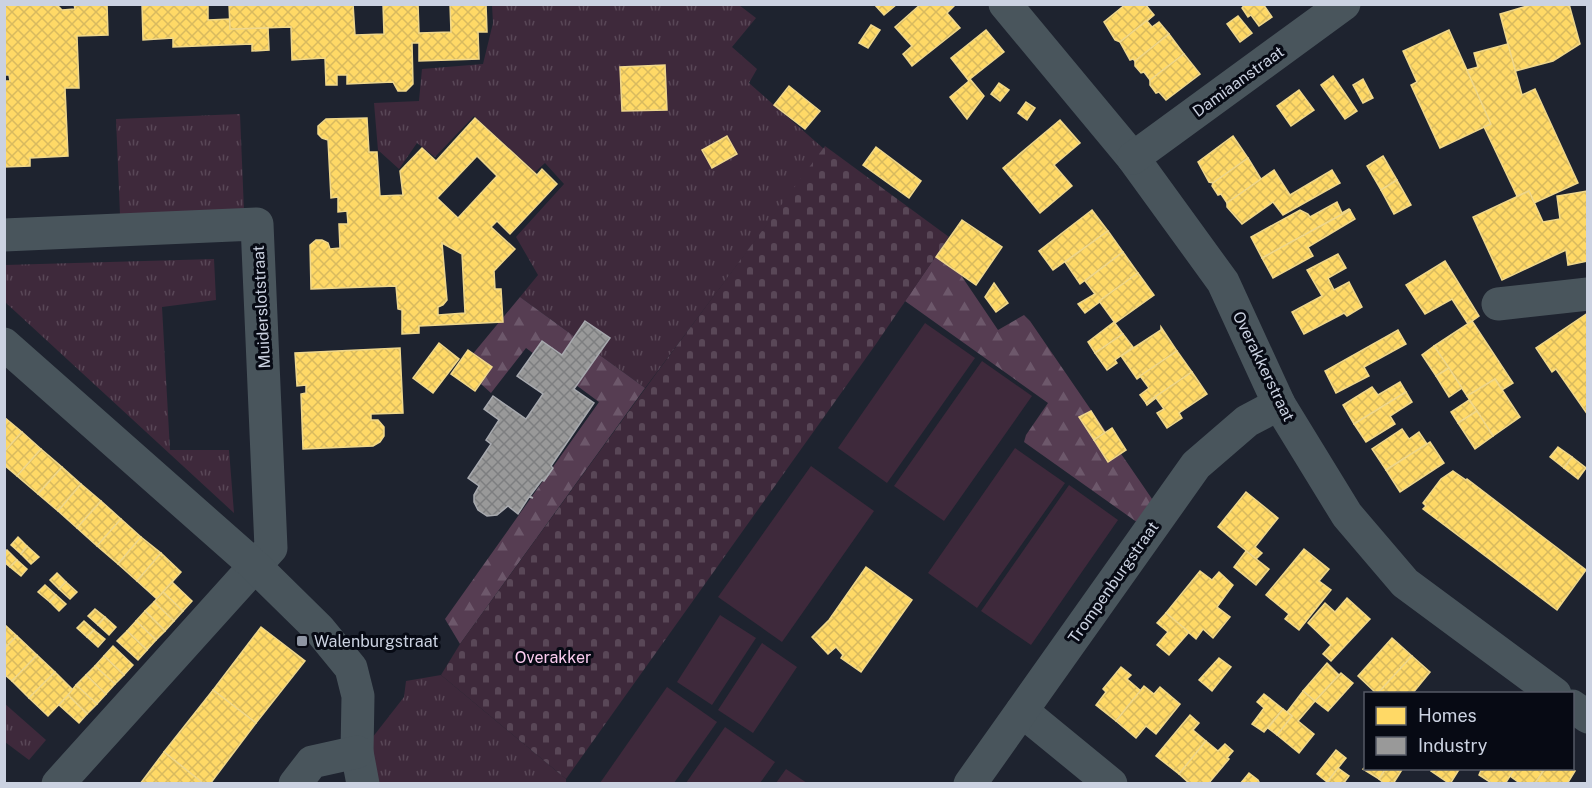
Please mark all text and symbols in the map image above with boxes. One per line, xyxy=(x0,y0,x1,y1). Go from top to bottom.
street label: Damiaanstraat xyxy=(1189,42,1288,121)
street label: Muiderslotstraat xyxy=(249,245,274,369)
street label: Overakkerstraat xyxy=(1229,308,1298,424)
street label: Trompenburgstraat xyxy=(1064,518,1162,647)
place label: Walenburgstraat xyxy=(314,632,438,651)
marker: Walenburgstraat xyxy=(295,634,309,648)
park label: Overakker xyxy=(515,648,591,667)
legend xyxy=(1364,692,1574,770)
text: Homes xyxy=(1418,705,1477,726)
text: Industry xyxy=(1418,735,1488,756)

